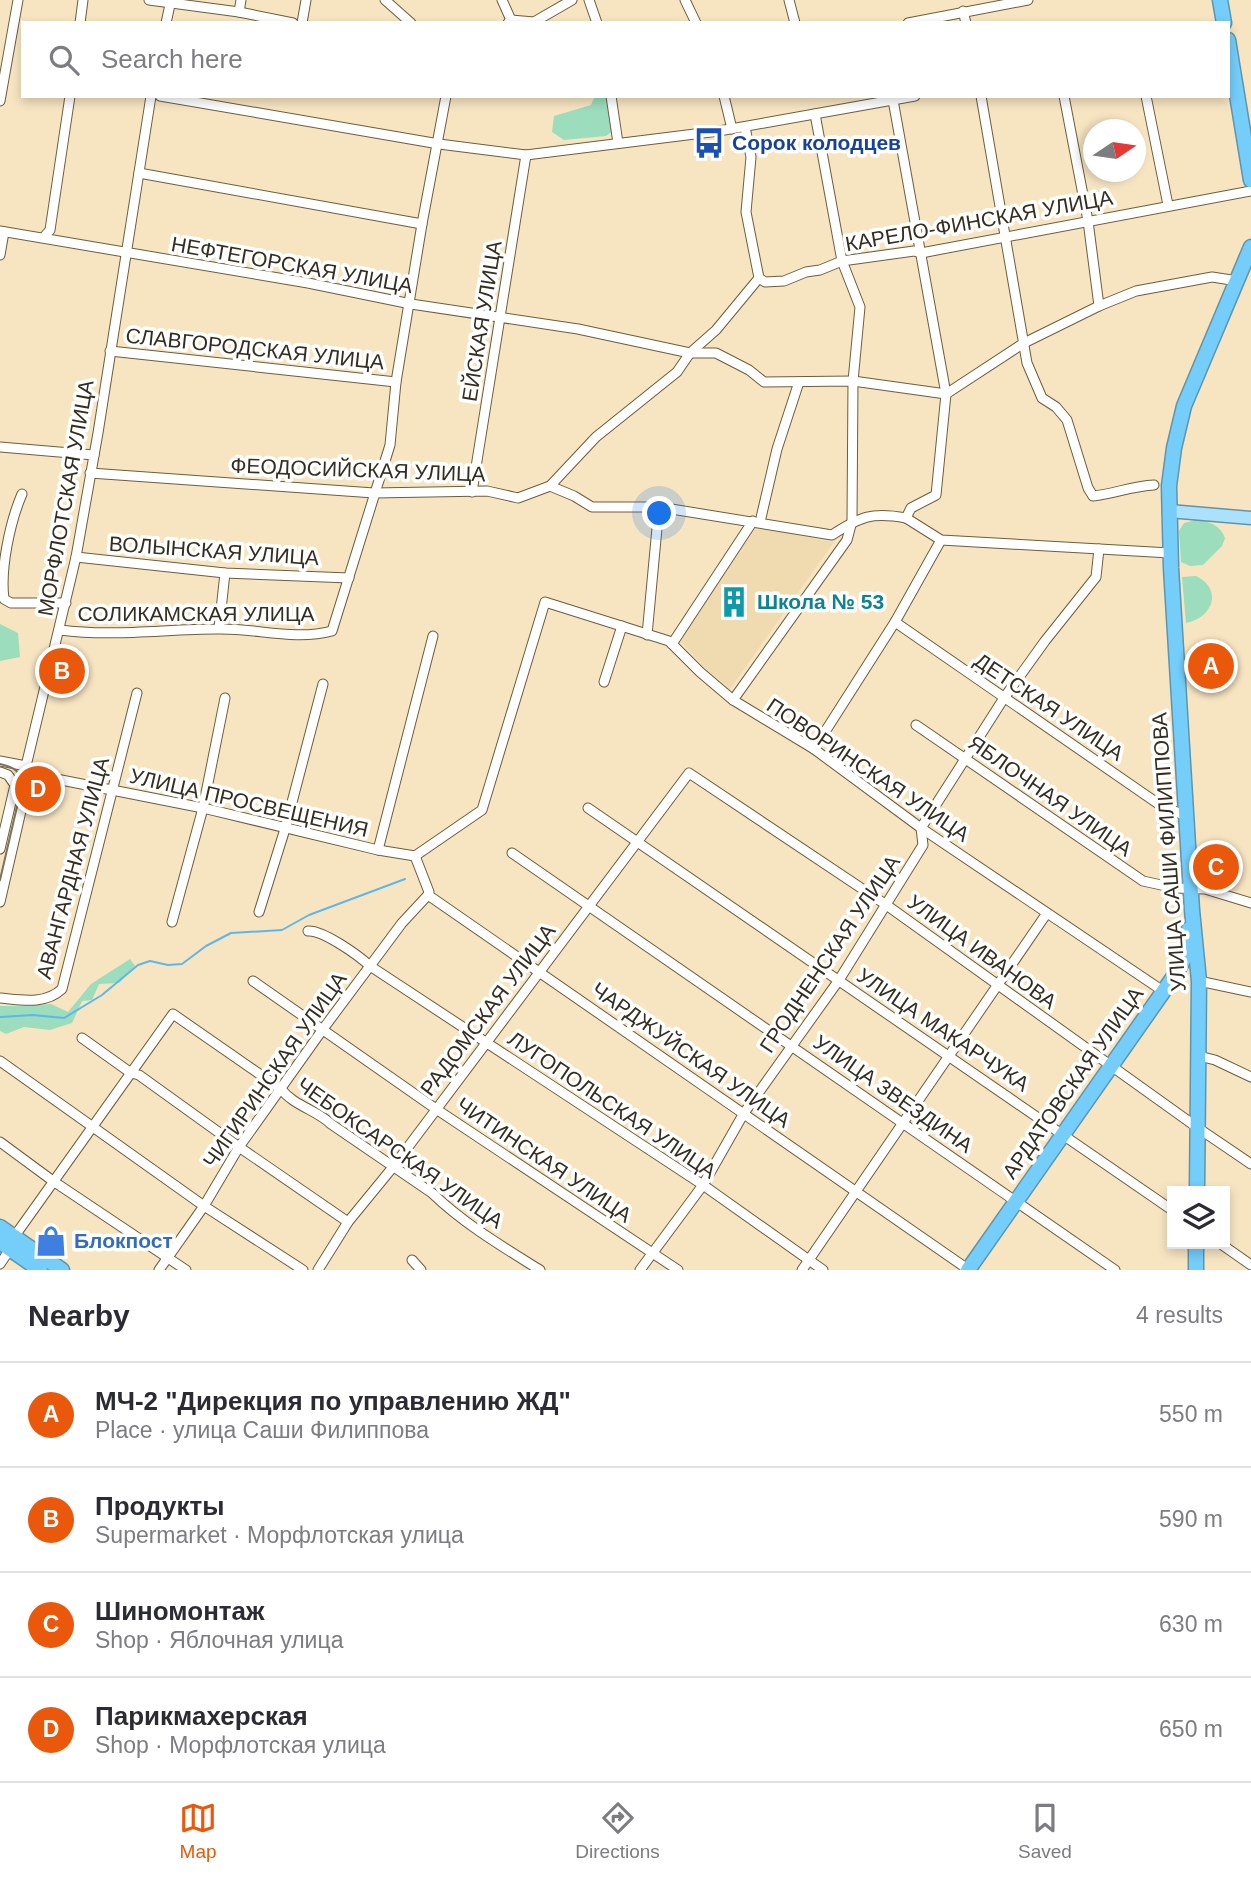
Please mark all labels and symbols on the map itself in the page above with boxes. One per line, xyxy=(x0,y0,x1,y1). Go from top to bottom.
north arrow xyxy=(1083,119,1146,182)
bus stop icon: Сорок колодцев xyxy=(692,126,726,160)
place label: Сорок колодцев xyxy=(732,131,901,154)
street label: КАРЕЛО-ФИНСКАЯ УЛИЦА xyxy=(843,186,1114,255)
street label: НЕФТЕГОРСКАЯ УЛИЦА xyxy=(170,232,415,297)
street label: ЕЙСКАЯ УЛИЦА xyxy=(457,239,506,403)
street label: СЛАВГОРОДСКАЯ УЛИЦА xyxy=(125,323,385,374)
street label: МОРФЛОТСКАЯ УЛИЦА xyxy=(33,378,98,618)
street label: ФЕОДОСИЙСКАЯ УЛИЦА xyxy=(230,454,486,485)
your location xyxy=(642,496,676,530)
street label: ВОЛЫНСКАЯ УЛИЦА xyxy=(108,532,320,569)
building icon: Школа № 53 xyxy=(717,585,751,619)
place label: Школа № 53 xyxy=(757,590,884,613)
street label: СОЛИКАМСКАЯ УЛИЦА xyxy=(78,602,314,625)
pin: A xyxy=(1188,640,1234,692)
pin: B xyxy=(39,645,85,697)
street label: ДЕТСКАЯ УЛИЦА xyxy=(971,648,1128,765)
street label: ПОВОРИНСКАЯ УЛИЦА xyxy=(763,693,974,846)
street label: УЛИЦА САШИ ФИЛИППОВА xyxy=(1147,712,1190,992)
street label: ЯБЛОЧНАЯ УЛИЦА xyxy=(964,731,1136,861)
street label: АВАНГАРДНАЯ УЛИЦА xyxy=(32,755,113,981)
pin: D xyxy=(15,763,61,815)
street label: УЛИЦА ПРОСВЕЩЕНИЯ xyxy=(128,764,371,841)
pin: C xyxy=(1193,841,1239,893)
street label: ГРОДНЕНСКАЯ УЛИЦА xyxy=(755,851,904,1057)
street label: УЛИЦА ИВАНОВА xyxy=(903,890,1061,1013)
street label: РАДОМСКАЯ УЛИЦА xyxy=(416,919,560,1100)
street label: УЛИЦА МАКАРЧУКА xyxy=(853,964,1034,1096)
street label: ЧИГИРИНСКАЯ УЛИЦА xyxy=(198,968,351,1172)
street label: ЧАРДЖУЙСКАЯ УЛИЦА xyxy=(588,977,795,1132)
street label: АРДАТОВСКАЯ УЛИЦА xyxy=(998,983,1147,1183)
street label: ЛУГОПОЛЬСКАЯ УЛИЦА xyxy=(504,1026,720,1183)
street label: УЛИЦА ЗВЕЗДИНА xyxy=(810,1030,977,1157)
street label: ЧЕБОКСАРСКАЯ УЛИЦА xyxy=(293,1073,508,1233)
street label: ЧИТИНСКАЯ УЛИЦА xyxy=(453,1093,636,1227)
shop icon: Блокпост xyxy=(34,1224,68,1258)
place label: Блокпост xyxy=(74,1229,173,1252)

